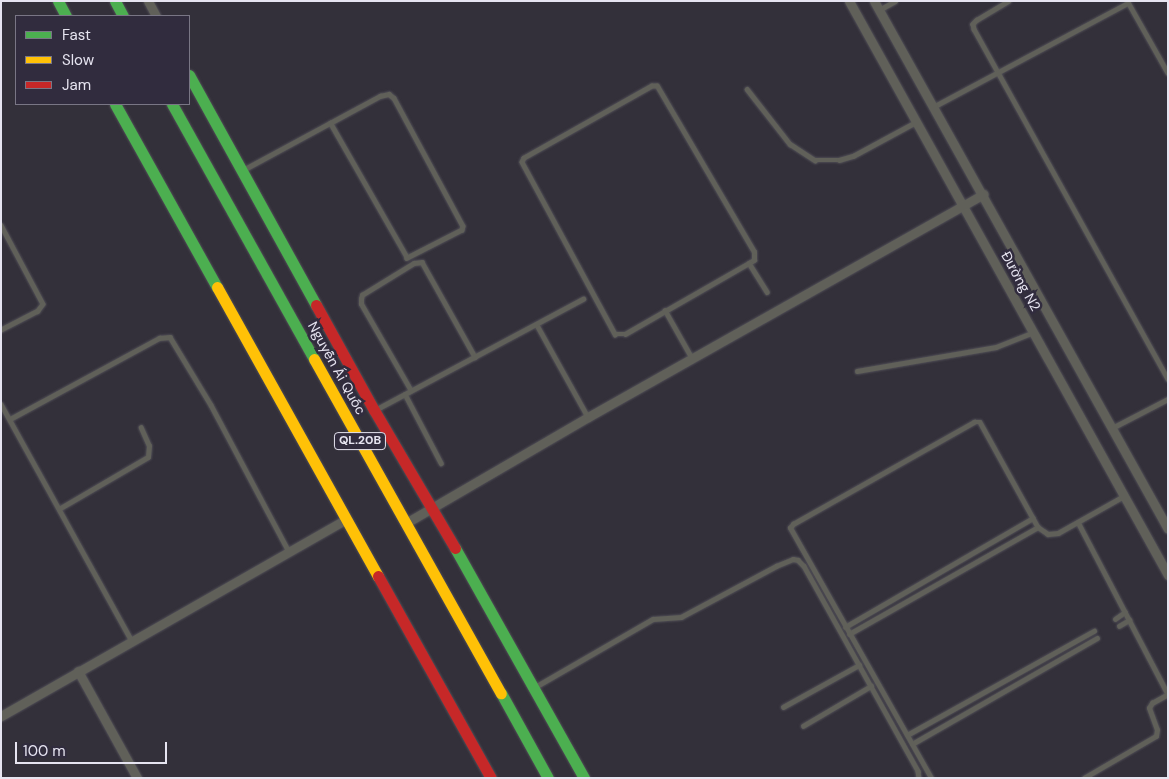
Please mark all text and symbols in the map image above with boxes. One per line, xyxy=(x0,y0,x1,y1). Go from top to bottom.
legend xyxy=(15,15,190,105)
text: Fast xyxy=(62,25,91,45)
text: Slow xyxy=(62,50,94,70)
text: Jam xyxy=(62,75,91,95)
street label: Đường N2 xyxy=(998,248,1044,314)
street label: Nguyễn Ái Quốc xyxy=(304,318,370,418)
road number: QL.20B xyxy=(334,432,386,451)
scale bar xyxy=(18,732,170,764)
text: 100 m xyxy=(23,741,66,761)

